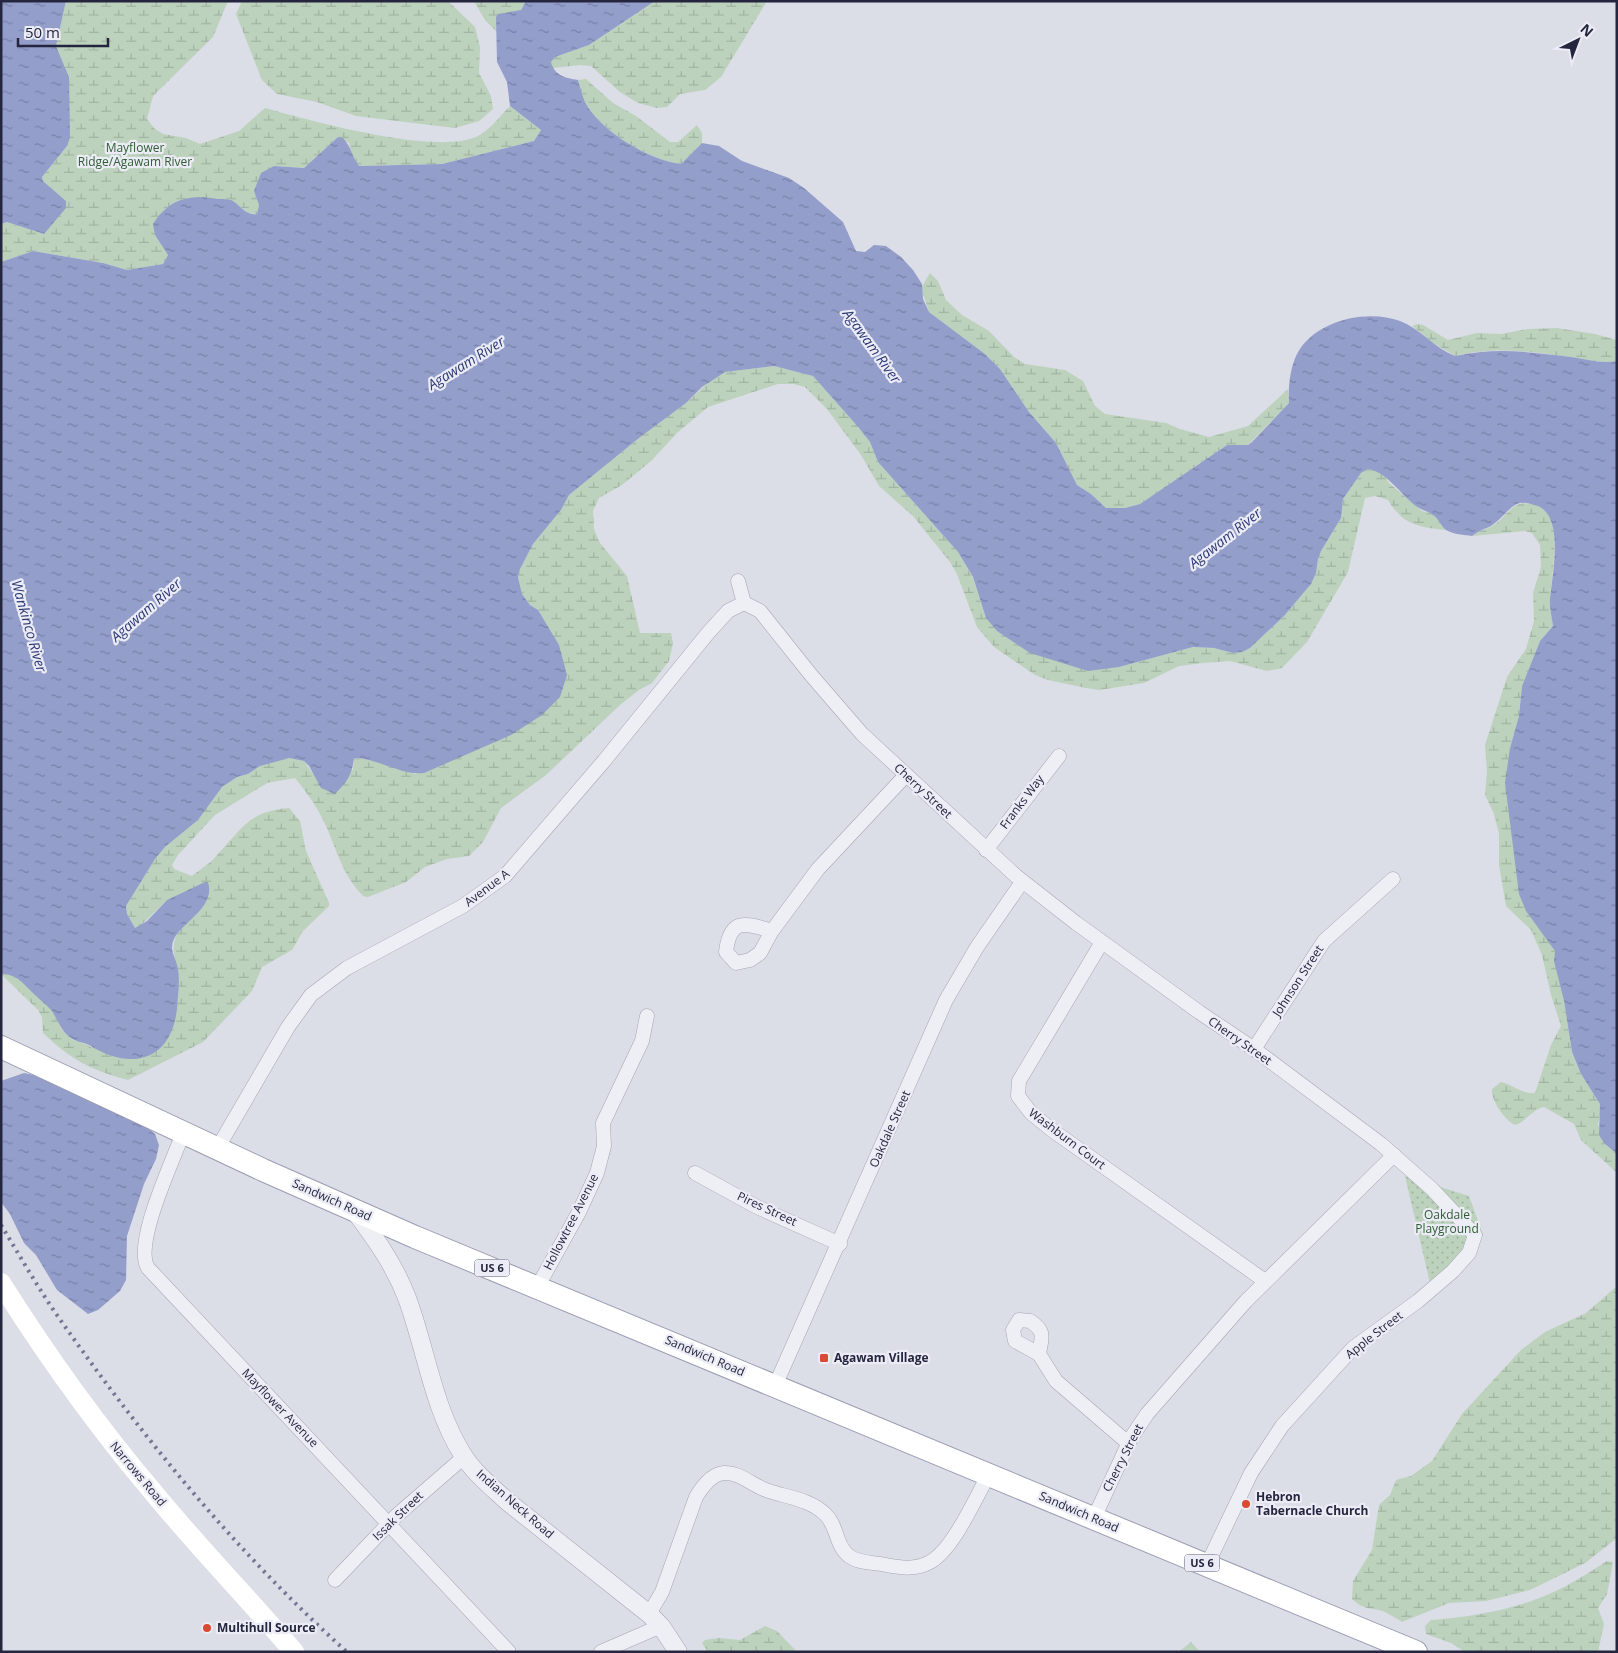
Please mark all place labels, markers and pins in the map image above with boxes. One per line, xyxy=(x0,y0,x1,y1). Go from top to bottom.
place label: Agawam Village xyxy=(834,1349,929,1366)
marker: Agawam Village xyxy=(818,1352,830,1364)
place label: Hebron Tabernacle Church xyxy=(1256,1488,1368,1519)
marker: Hebron Tabernacle Church xyxy=(1240,1498,1252,1510)
place label: Multihull Source xyxy=(217,1619,316,1636)
marker: Multihull Source xyxy=(201,1622,213,1634)

